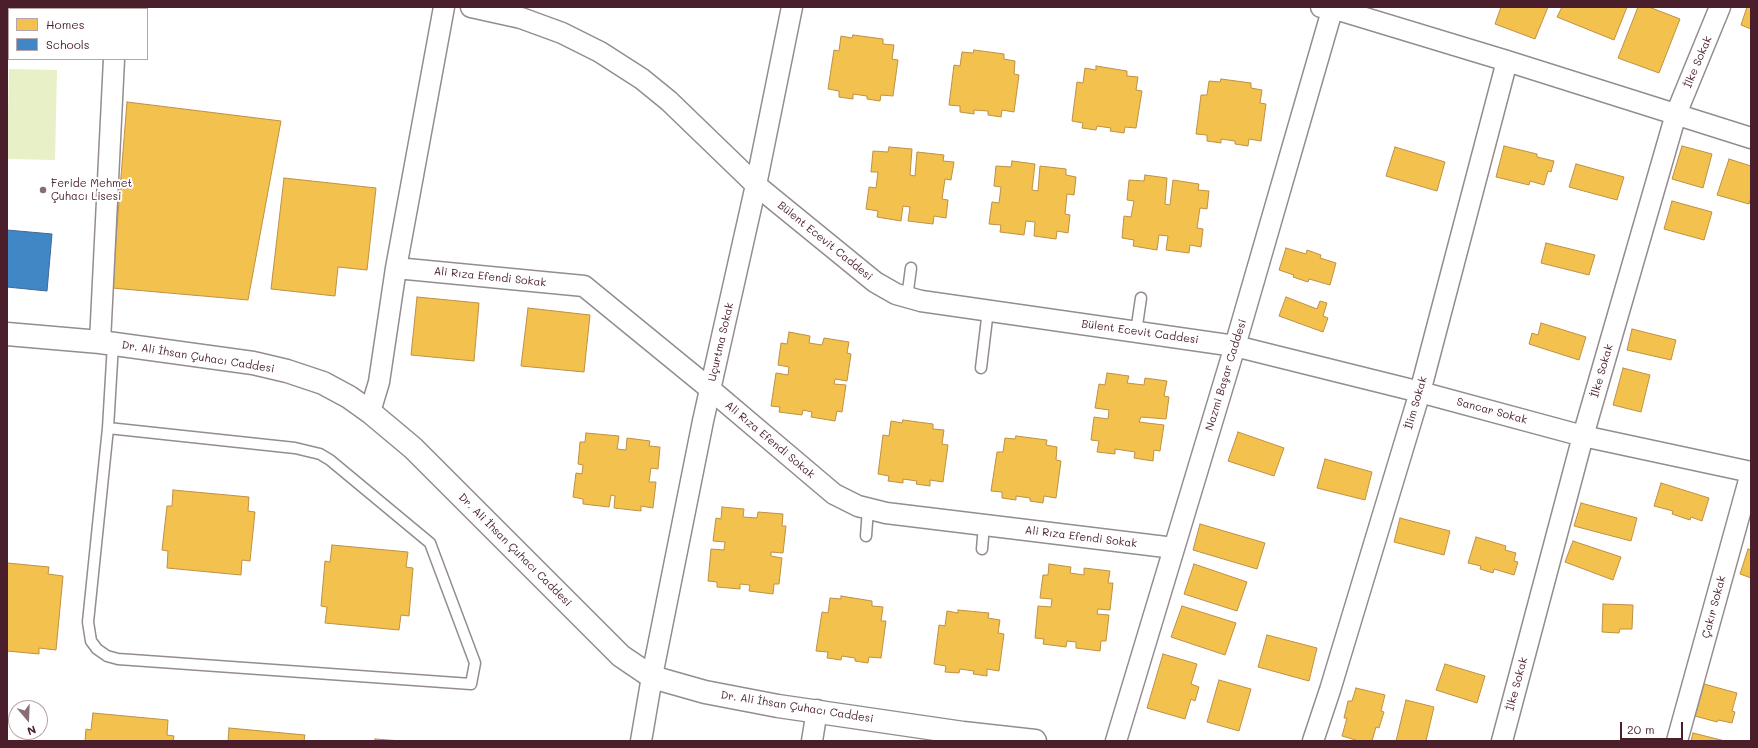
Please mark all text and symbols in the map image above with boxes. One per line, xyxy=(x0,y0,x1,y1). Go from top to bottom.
legend xyxy=(8,8,148,60)
text: Homes xyxy=(46,16,85,32)
street label: İlke Sokak xyxy=(1681,34,1715,90)
text: Schools xyxy=(46,36,90,52)
place label: Feride Mehmet Çuhacı Lisesi xyxy=(51,177,132,203)
marker: Feride Mehmet Çuhacı Lisesi xyxy=(38,185,48,195)
street label: Bülent Ecevit Caddesi xyxy=(775,199,875,283)
street label: Ali Rıza Efendi Sokak xyxy=(433,265,547,289)
street label: Uçurtma Sokak xyxy=(706,301,736,383)
street label: Bülent Ecevit Caddesi xyxy=(1081,317,1199,347)
street label: Nazmi Başar Caddesi xyxy=(1203,318,1249,432)
street label: Dr. Ali İhsan Çuhacı Caddesi xyxy=(121,338,275,376)
street label: İlke Sokak xyxy=(1588,343,1616,399)
street label: İlim Sokak xyxy=(1402,375,1430,431)
street label: Sancar Sokak xyxy=(1455,395,1529,427)
street label: Ali Rıza Efendi Sokak xyxy=(723,399,817,481)
street label: Dr. Ali İhsan Çuhacı Caddesi xyxy=(456,491,574,609)
street label: Ali Rıza Efendi Sokak xyxy=(1024,524,1138,550)
street label: Çakır Sokak xyxy=(1699,574,1729,640)
street label: İlke Sokak xyxy=(1504,656,1530,712)
street label: Dr. Ali İhsan Çuhacı Caddesi xyxy=(720,688,874,726)
north arrow xyxy=(8,700,48,740)
scale bar xyxy=(1622,714,1685,740)
text: 20 m xyxy=(1627,721,1655,737)
text: N xyxy=(25,722,38,739)

